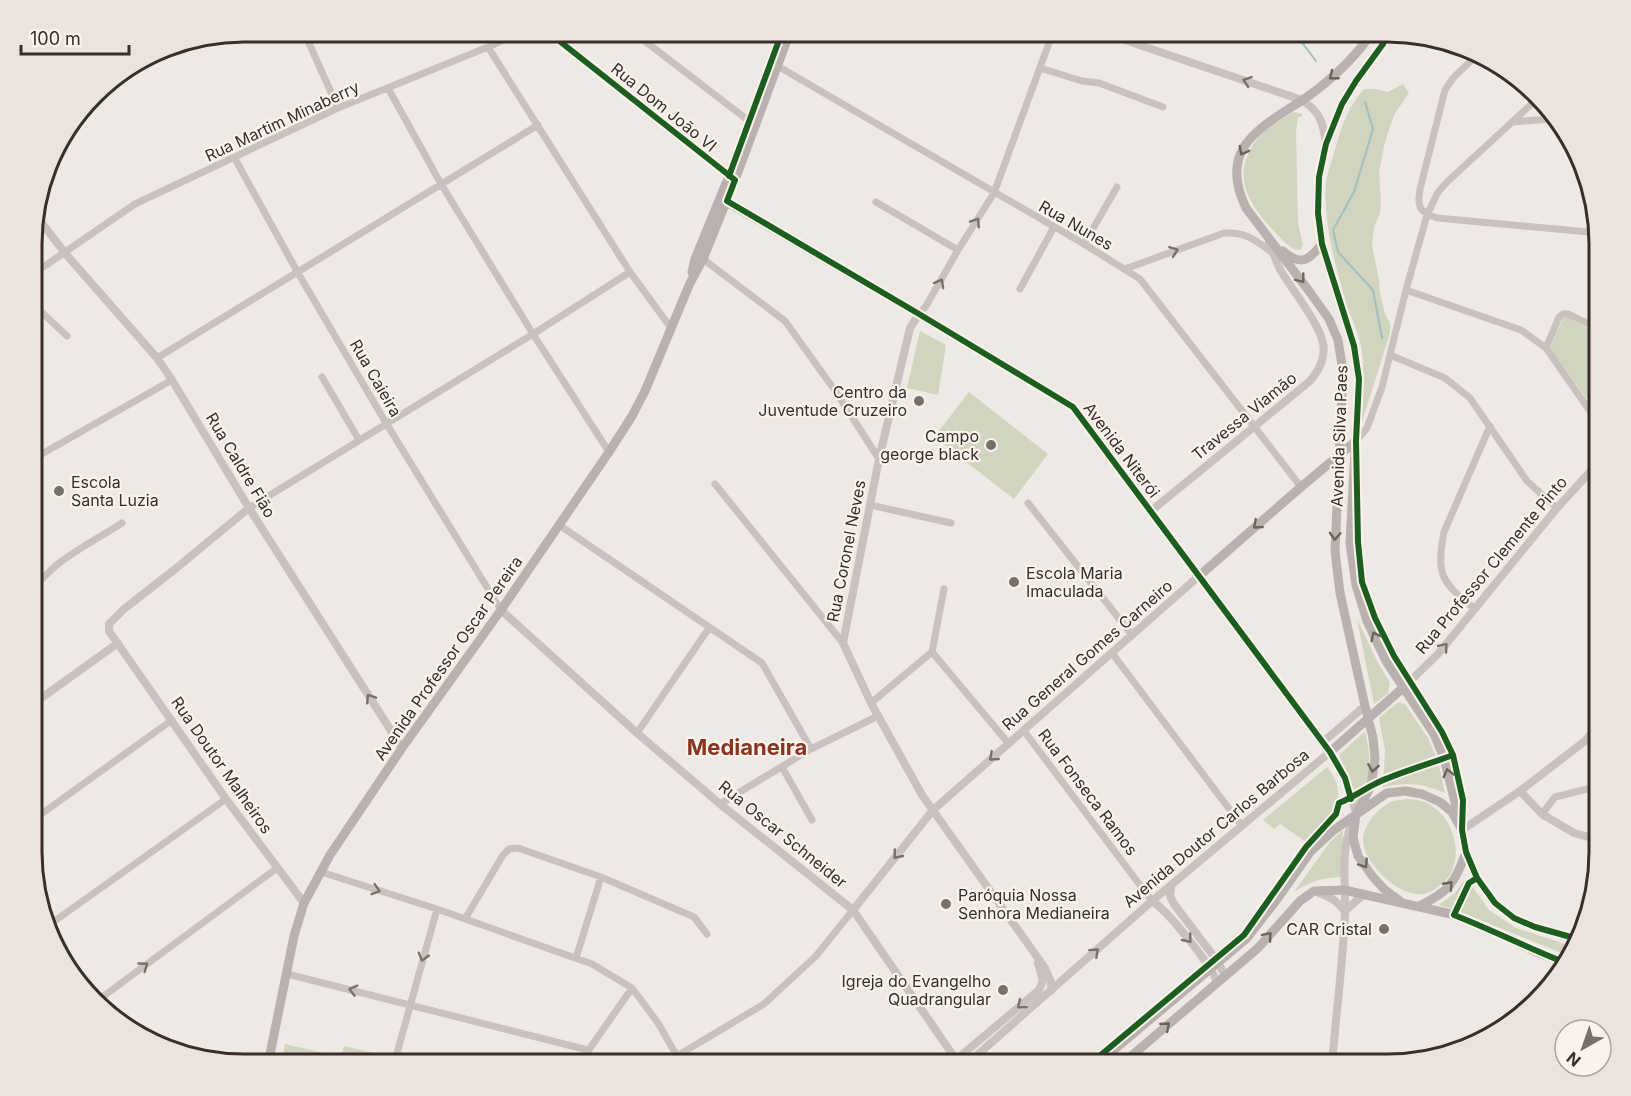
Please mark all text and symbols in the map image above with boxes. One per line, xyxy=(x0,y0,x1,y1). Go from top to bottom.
scale bar xyxy=(21,18,129,56)
text: 100 m xyxy=(30,28,81,49)
street label: Rua Dom João VI xyxy=(607,58,721,156)
one-way arrow xyxy=(1329,69,1340,80)
street label: Rua Martim Minaberry xyxy=(202,76,362,166)
one-way arrow xyxy=(1242,76,1253,89)
one-way arrow xyxy=(1239,145,1250,155)
street label: Rua Nunes xyxy=(1035,196,1117,254)
one-way arrow xyxy=(969,217,980,228)
one-way arrow xyxy=(1168,246,1179,258)
one-way arrow xyxy=(1293,273,1304,284)
one-way arrow xyxy=(932,278,944,289)
street label: Rua Caieira xyxy=(346,336,406,420)
street label: Avenida Silva Paes xyxy=(1327,365,1351,507)
street label: Travessa Viamão xyxy=(1188,368,1300,464)
place label: Centro da Juventude Cruzeiro xyxy=(758,382,907,420)
marker: Centro da Juventude Cruzeiro xyxy=(912,394,926,408)
street label: Avenida Niterói xyxy=(1080,398,1164,502)
street label: Rua Caldre Fião xyxy=(202,409,280,521)
place label: Campo george black xyxy=(880,426,979,464)
marker: Campo george black xyxy=(984,438,998,452)
place label: Escola Santa Luzia xyxy=(71,472,159,510)
street label: Rua Professor Clemente Pinto xyxy=(1411,472,1571,658)
street label: Rua Coronel Neves xyxy=(822,478,870,624)
marker: Escola Santa Luzia xyxy=(52,484,66,498)
one-way arrow xyxy=(1253,518,1264,529)
one-way arrow xyxy=(1329,531,1342,540)
street label: Avenida Professor Oscar Pereira xyxy=(370,552,526,764)
place label: Escola Maria Imaculada xyxy=(1026,563,1123,601)
street label: Rua General Gomes Carneiro xyxy=(998,575,1176,735)
marker: Escola Maria Imaculada xyxy=(1007,575,1021,589)
one-way arrow xyxy=(1370,632,1382,643)
one-way arrow xyxy=(1437,643,1448,654)
street label: Rua Doutor Malheiros xyxy=(167,693,277,837)
one-way arrow xyxy=(367,694,378,705)
street label: Rua Fonseca Ramos xyxy=(1034,725,1142,859)
district label: Medianeira xyxy=(687,734,807,760)
street label: Avenida Doutor Carlos Barbosa xyxy=(1119,744,1313,912)
one-way arrow xyxy=(990,750,1000,761)
one-way arrow xyxy=(1368,763,1380,773)
one-way arrow xyxy=(1443,768,1456,778)
street label: Rua Oscar Schneider xyxy=(715,776,851,892)
one-way arrow xyxy=(893,849,904,860)
one-way arrow xyxy=(1357,857,1368,868)
one-way arrow xyxy=(1442,881,1453,892)
one-way arrow xyxy=(370,883,381,895)
place label: Paróquia Nossa Senhora Medianeira xyxy=(958,885,1110,923)
marker: Paróquia Nossa Senhora Medianeira xyxy=(939,897,953,911)
place label: CAR Cristal xyxy=(1286,919,1372,939)
marker: CAR Cristal xyxy=(1377,922,1391,936)
one-way arrow xyxy=(1261,932,1272,943)
one-way arrow xyxy=(1180,933,1191,944)
one-way arrow xyxy=(1088,948,1099,959)
one-way arrow xyxy=(418,951,430,961)
one-way arrow xyxy=(138,962,149,973)
place label: Igreja do Evangelho Quadrangular xyxy=(842,971,991,1009)
marker: Igreja do Evangelho Quadrangular xyxy=(996,983,1010,997)
one-way arrow xyxy=(348,985,359,997)
one-way arrow xyxy=(1017,998,1028,1009)
north arrow xyxy=(1553,1018,1613,1078)
one-way arrow xyxy=(1159,1022,1170,1033)
text: N xyxy=(1562,1048,1584,1071)

